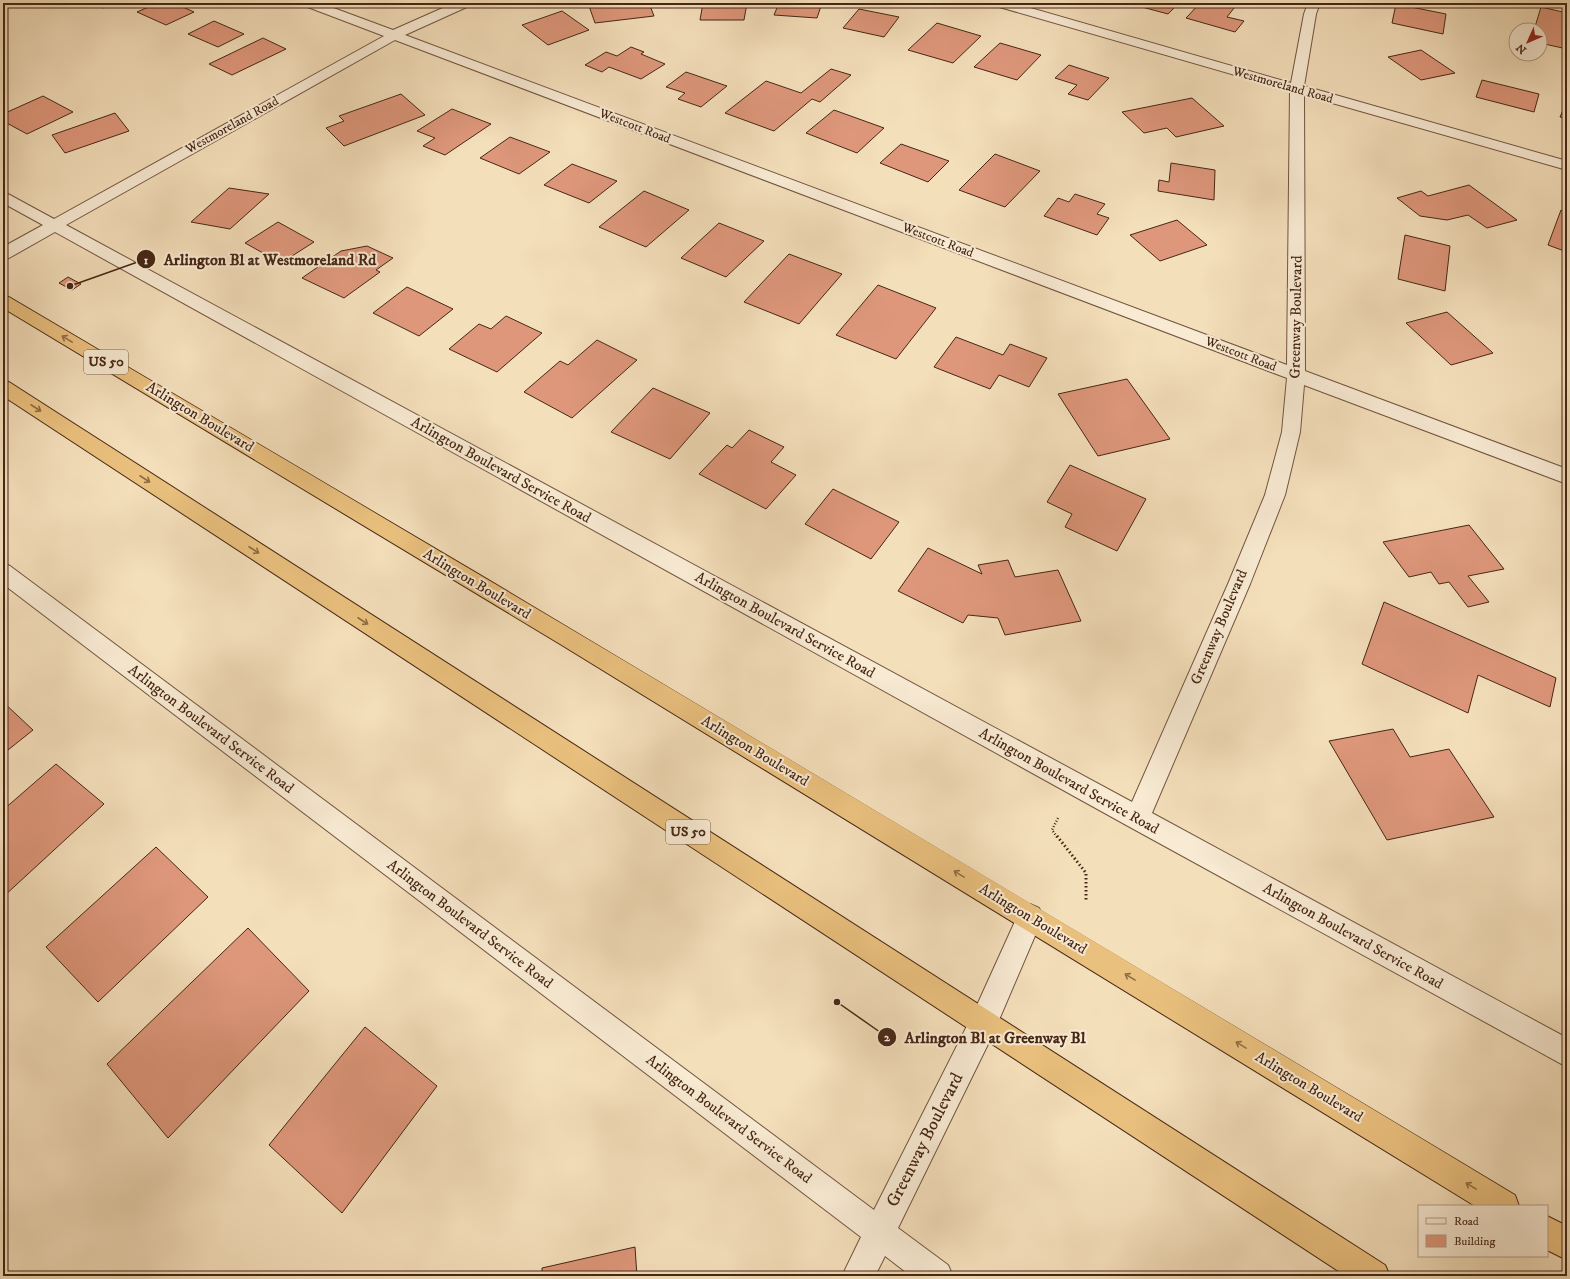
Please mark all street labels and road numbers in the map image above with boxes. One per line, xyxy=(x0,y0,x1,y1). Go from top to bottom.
street label: Westmoreland Road xyxy=(1230,63,1336,107)
street label: Westmoreland Road xyxy=(182,93,282,158)
street label: Westcott Road xyxy=(596,105,673,147)
street label: Westcott Road xyxy=(899,219,976,261)
street label: Greenway Boulevard xyxy=(1285,255,1307,379)
street label: Westcott Road xyxy=(1202,333,1279,375)
road number: US 50 xyxy=(84,350,128,374)
street label: Arlington Boulevard xyxy=(143,377,258,457)
street label: Arlington Boulevard Service Road xyxy=(408,413,595,528)
street label: Arlington Boulevard xyxy=(420,544,535,624)
street label: Greenway Boulevard xyxy=(1186,566,1252,687)
street label: Arlington Boulevard Service Road xyxy=(692,568,879,683)
street label: Arlington Boulevard Service Road xyxy=(124,660,298,798)
street label: Arlington Boulevard xyxy=(698,711,813,791)
street label: Arlington Boulevard Service Road xyxy=(976,724,1163,839)
road number: US 50 xyxy=(666,820,710,844)
street label: Arlington Boulevard Service Road xyxy=(383,855,557,993)
street label: Arlington Boulevard xyxy=(976,879,1091,959)
street label: Arlington Boulevard Service Road xyxy=(1260,879,1447,994)
street label: Arlington Boulevard xyxy=(1252,1047,1367,1127)
street label: Arlington Boulevard Service Road xyxy=(642,1050,816,1188)
street label: Greenway Boulevard xyxy=(882,1069,968,1211)

